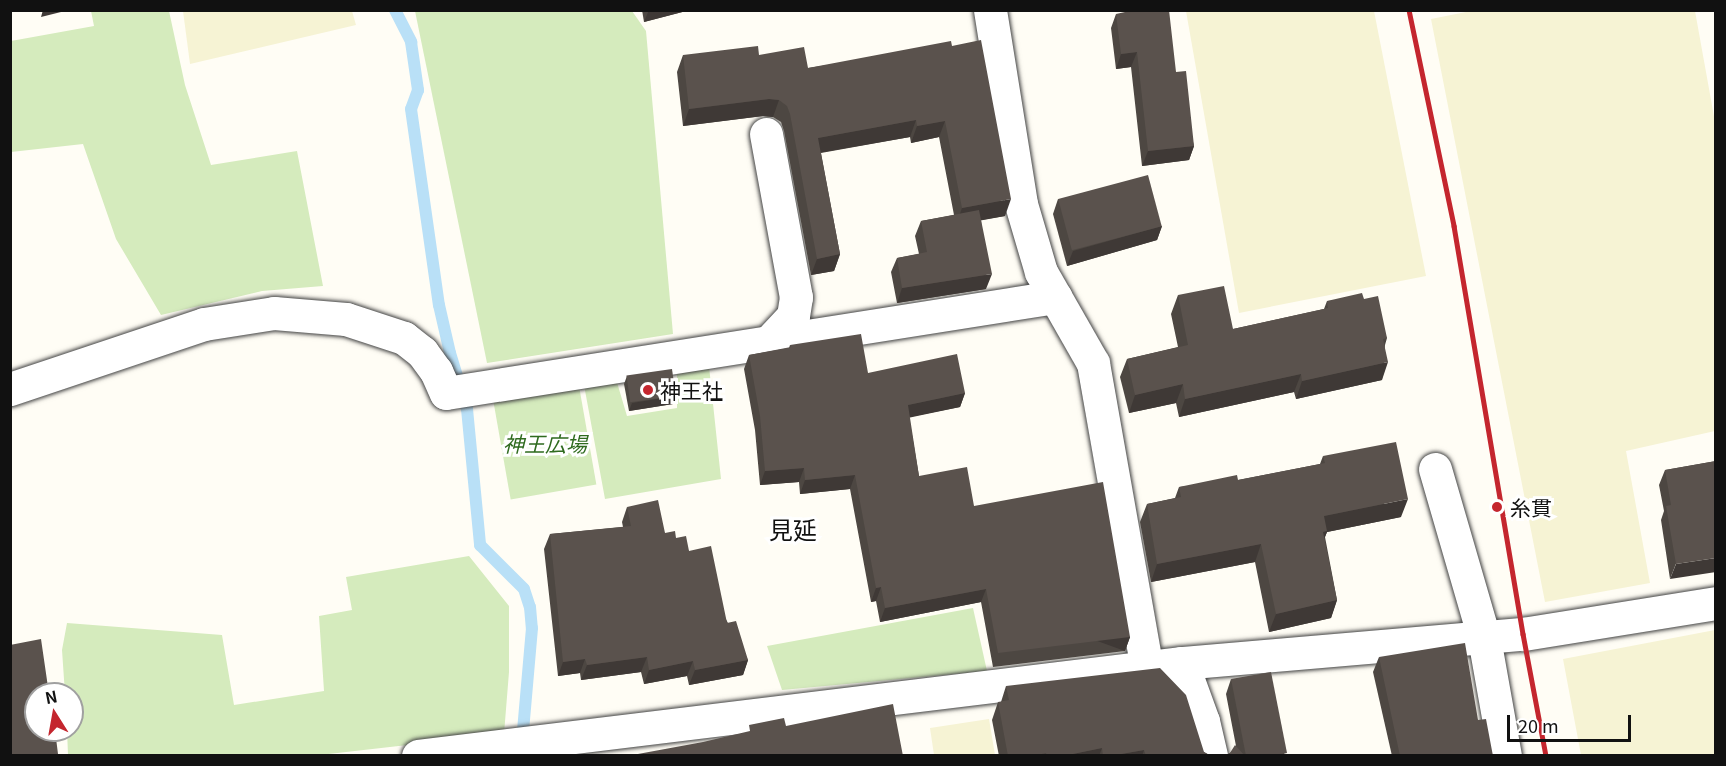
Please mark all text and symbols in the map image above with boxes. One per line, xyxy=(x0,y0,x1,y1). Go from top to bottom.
place label: 神王社 xyxy=(660,377,723,403)
marker: 神王社 xyxy=(641,383,655,397)
park label: 神王広場 xyxy=(503,430,587,456)
place label: 糸貫 xyxy=(1510,494,1552,520)
marker: 糸貫 xyxy=(1488,498,1506,516)
district label: 見延 xyxy=(769,515,817,543)
north arrow xyxy=(24,682,84,742)
text: N xyxy=(43,683,59,709)
scale bar xyxy=(1510,703,1634,741)
text: 20 m xyxy=(1518,712,1559,738)

